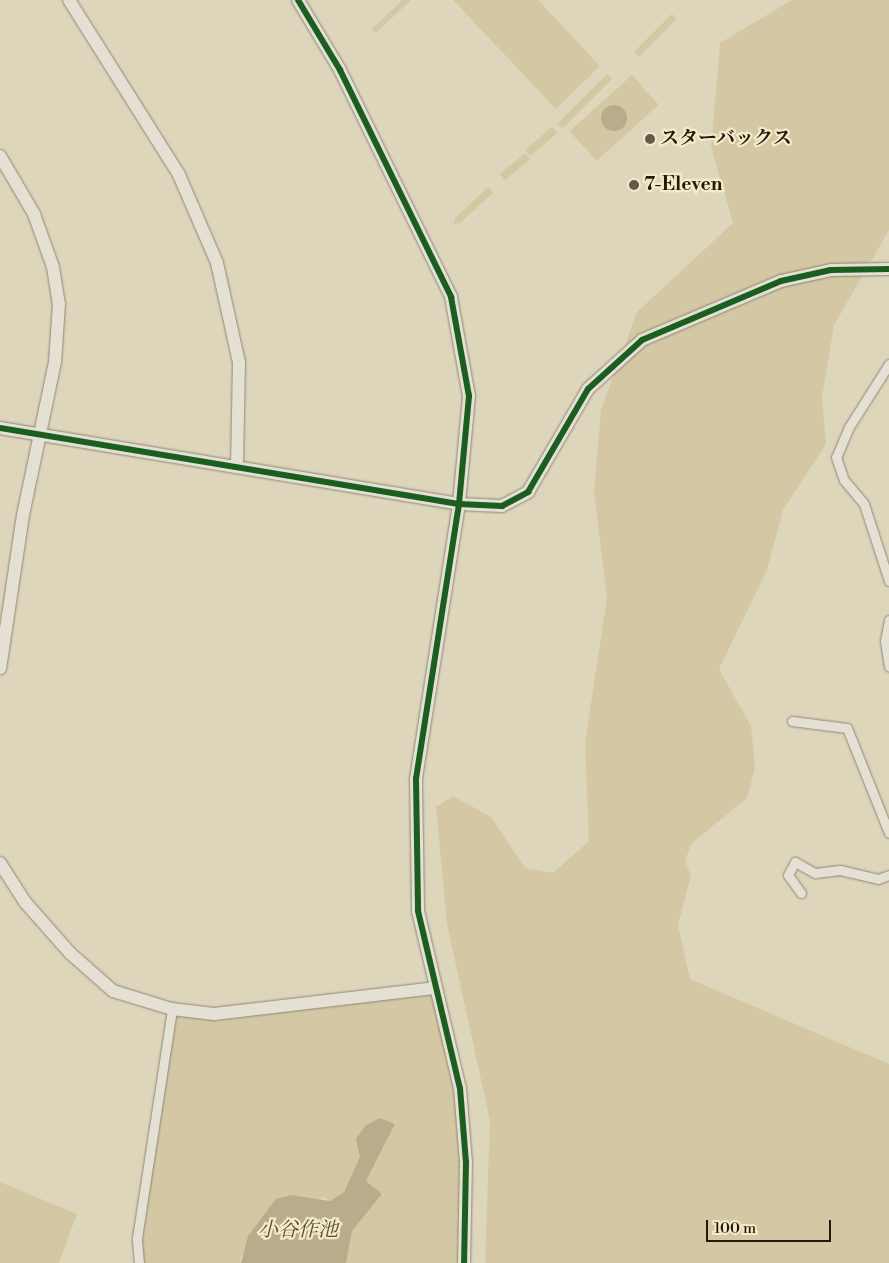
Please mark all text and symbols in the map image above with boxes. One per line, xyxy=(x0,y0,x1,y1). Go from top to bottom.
place label: スターバックス xyxy=(660,128,793,150)
marker: スターバックス xyxy=(644,133,656,145)
place label: 7-Eleven xyxy=(644,174,722,196)
marker: 7-Eleven xyxy=(628,179,640,191)
scale bar xyxy=(709,1210,834,1242)
water label: 小谷作池 xyxy=(258,1218,338,1242)
text: 100 m xyxy=(714,1219,756,1238)

